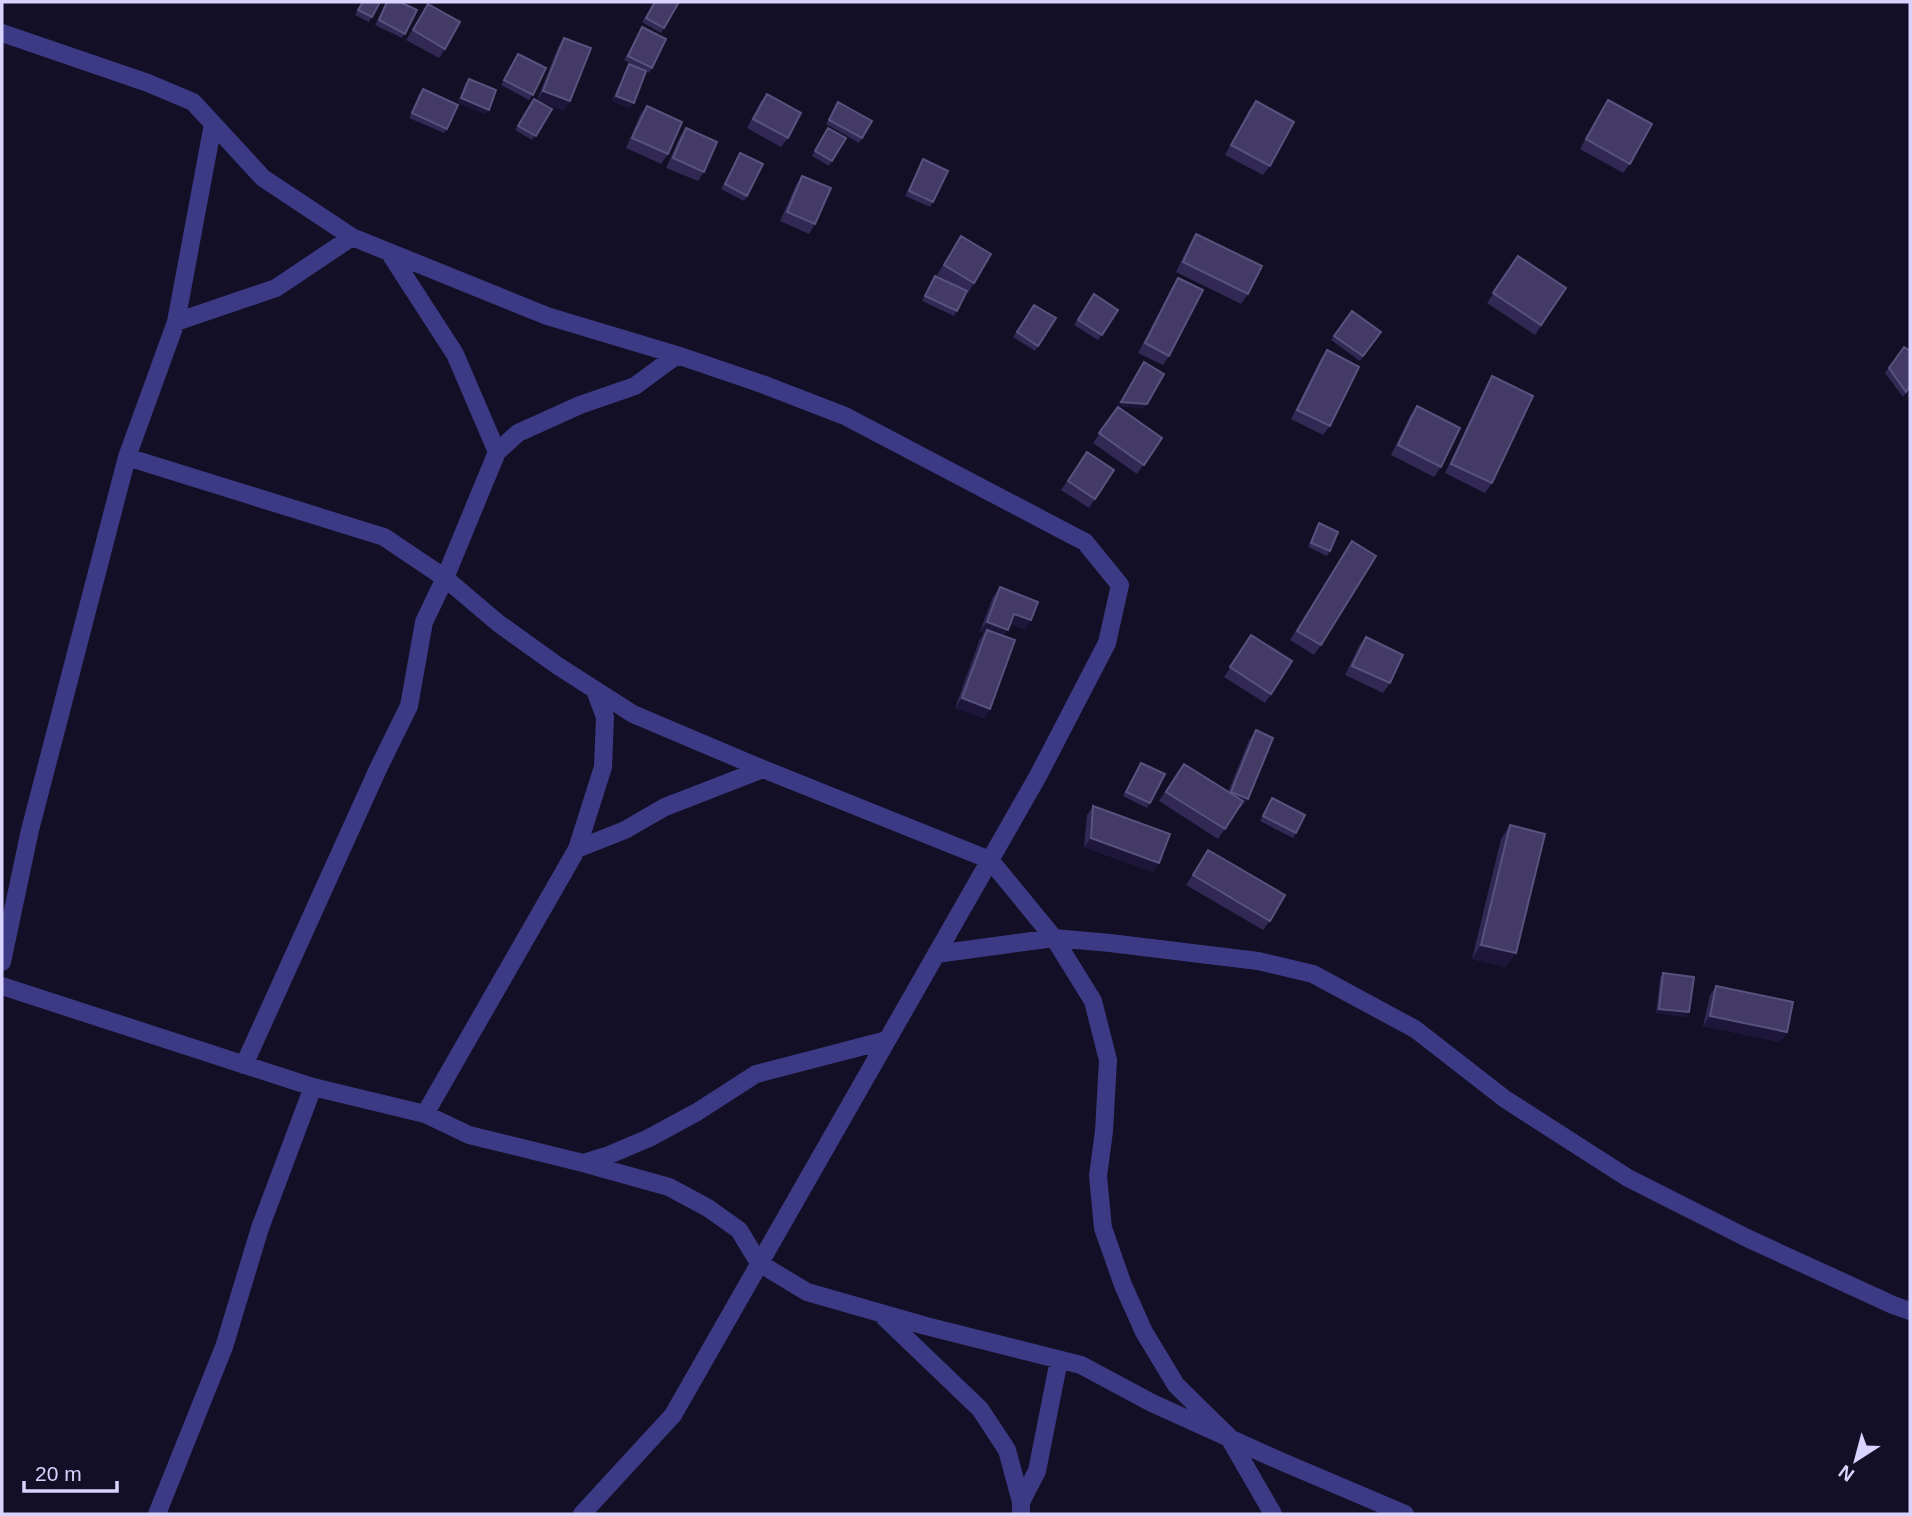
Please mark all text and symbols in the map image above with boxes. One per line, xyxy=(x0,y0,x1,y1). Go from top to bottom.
north arrow xyxy=(1821,1425,1891,1495)
scale bar xyxy=(24,1450,117,1494)
text: N xyxy=(1835,1461,1858,1486)
text: 20 m xyxy=(35,1462,82,1485)

